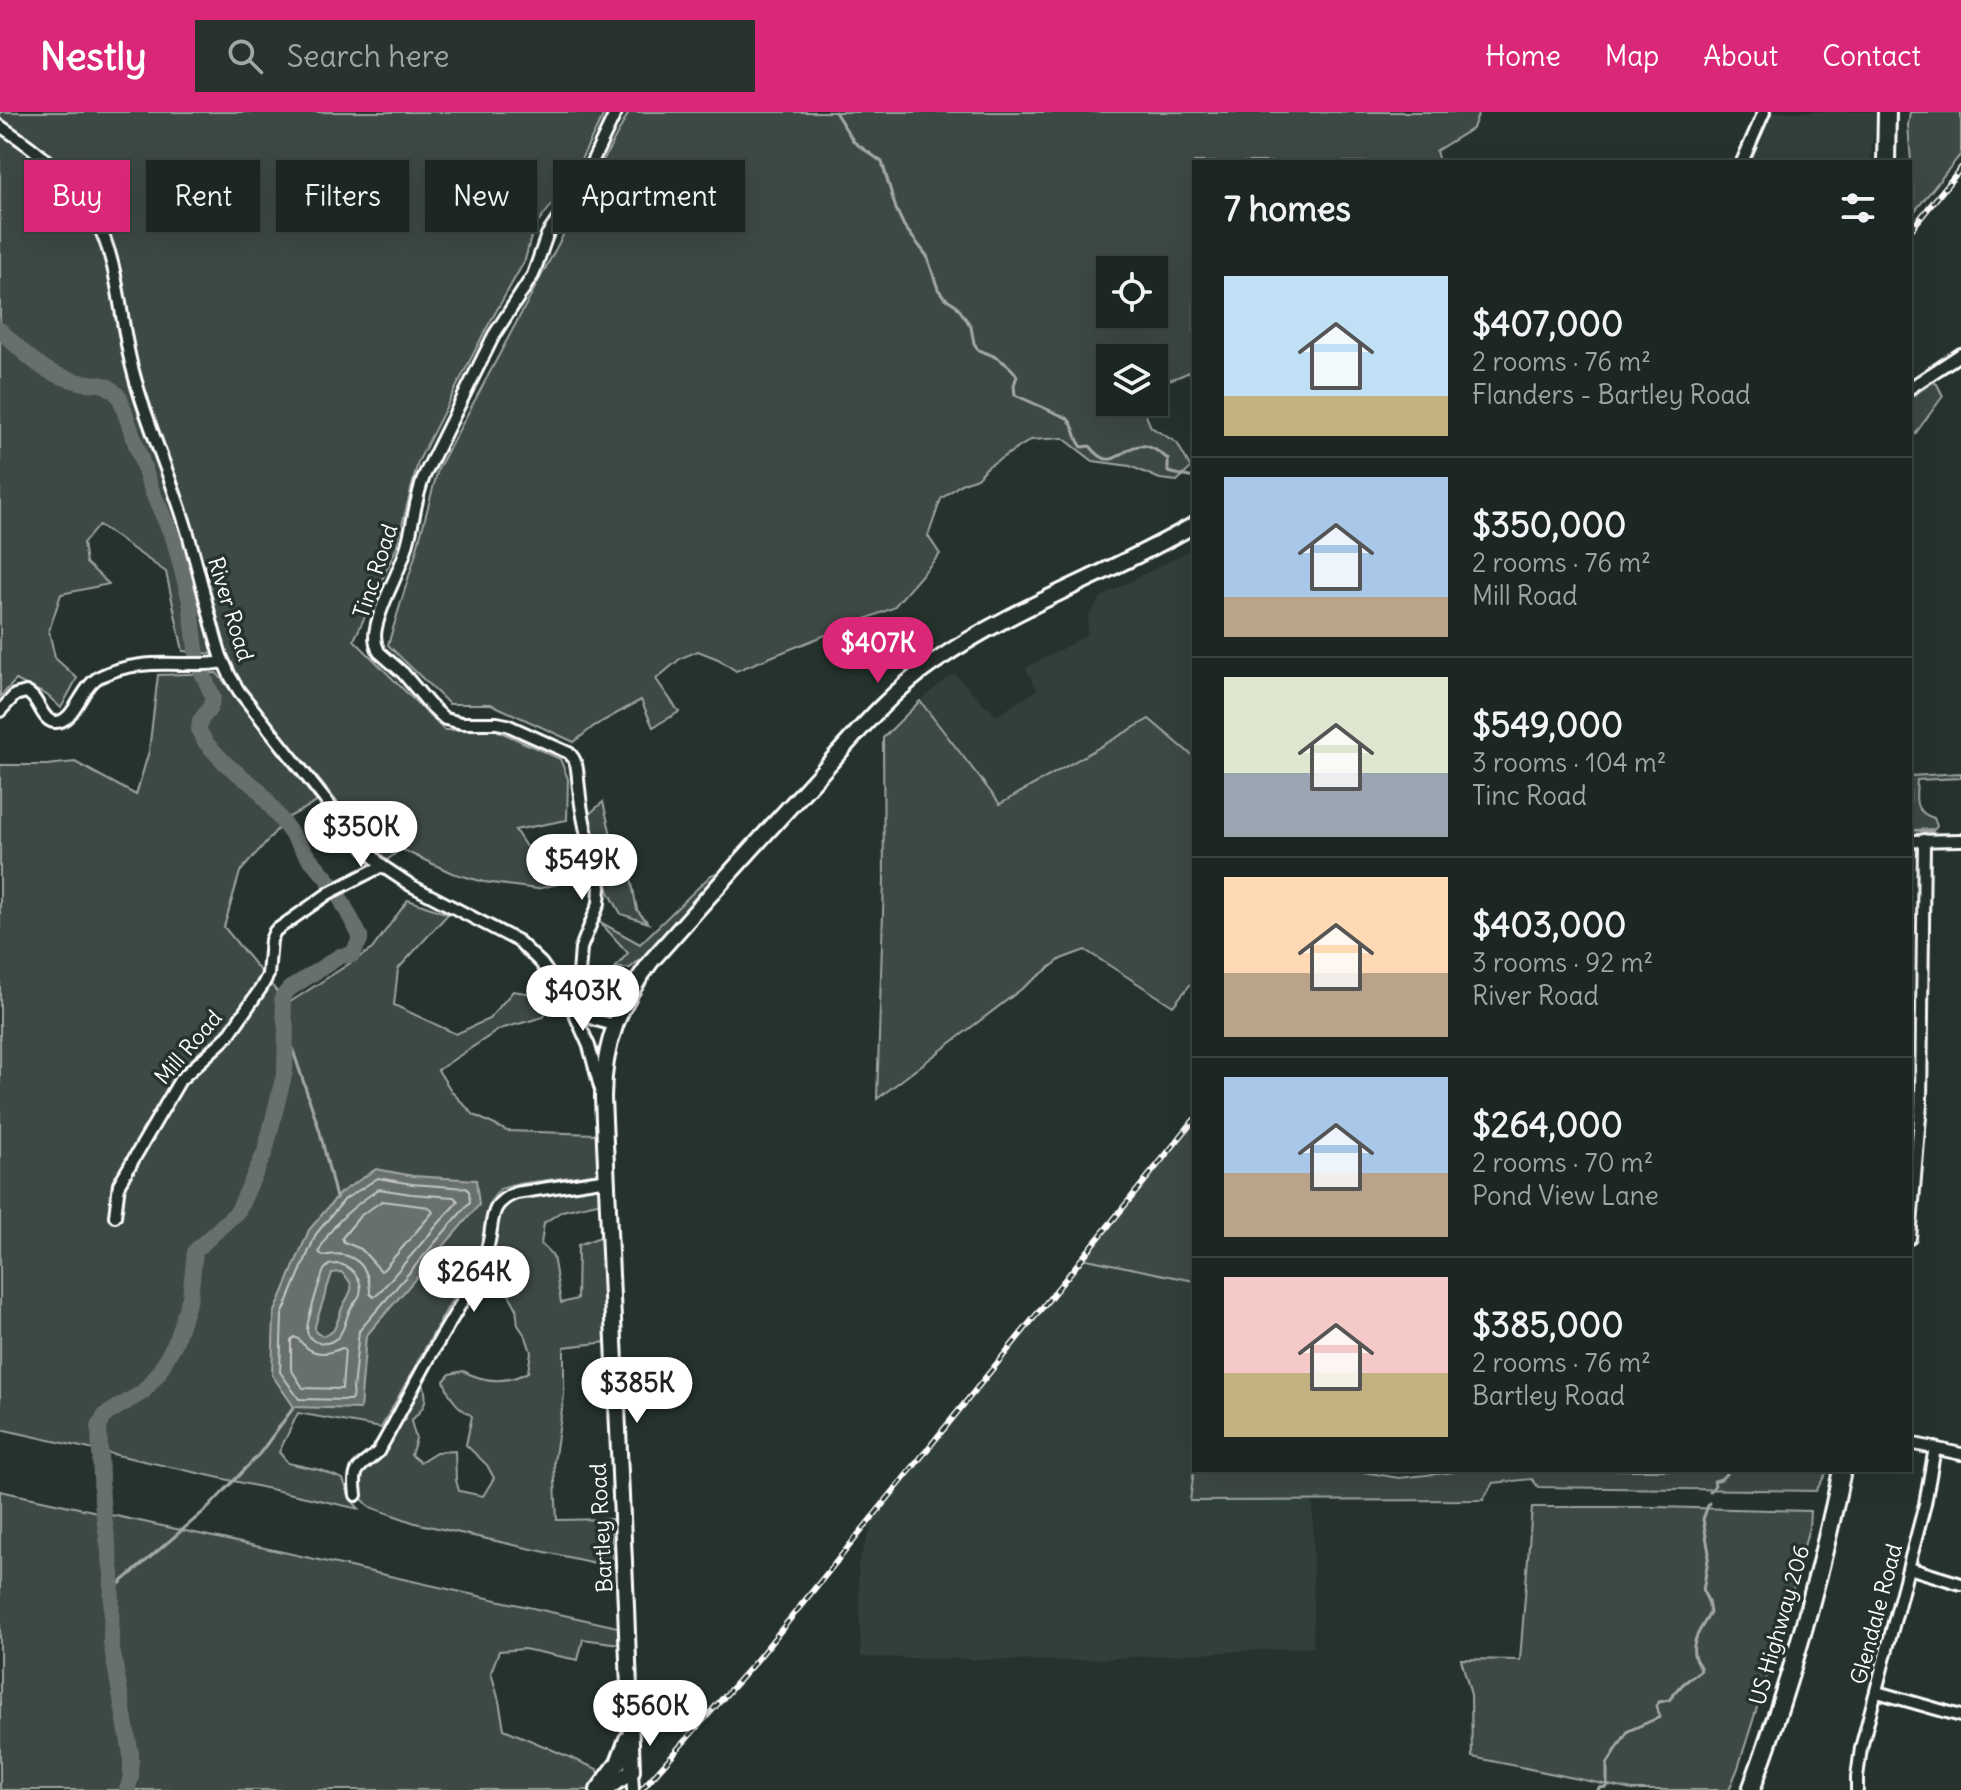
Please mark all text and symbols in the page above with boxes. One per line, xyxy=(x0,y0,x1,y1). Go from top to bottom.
search box xyxy=(195,20,755,92)
text: Nestly xyxy=(40,33,147,80)
icon: search xyxy=(223,34,267,78)
text: Search here xyxy=(287,37,449,75)
text: Home xyxy=(1485,38,1561,74)
text: Map xyxy=(1605,38,1659,74)
text: About xyxy=(1703,38,1778,74)
text: Contact xyxy=(1822,38,1921,74)
chip: Buy xyxy=(24,160,130,232)
chip: Rent xyxy=(146,160,260,232)
chip: Filters xyxy=(276,160,409,232)
chip: New xyxy=(425,160,537,232)
chip: Apartment xyxy=(553,160,745,232)
icon: filters xyxy=(1836,186,1880,230)
text: 7 homes xyxy=(1224,187,1351,230)
map controls xyxy=(1096,256,1168,416)
button: locate xyxy=(1096,256,1168,328)
text: $407,000 xyxy=(1472,302,1623,345)
icon: home xyxy=(1288,308,1384,404)
button: layers xyxy=(1096,344,1168,416)
text: 2 rooms · 76 m² xyxy=(1472,345,1651,378)
text: Flanders - Bartley Road xyxy=(1472,378,1751,411)
text: $350,000 xyxy=(1472,503,1626,546)
icon: home xyxy=(1288,509,1384,605)
street label: Tinc Road xyxy=(347,520,403,622)
text: 2 rooms · 76 m² xyxy=(1472,546,1651,579)
street label: River Road xyxy=(202,554,260,664)
text: Mill Road xyxy=(1472,579,1578,612)
pin: $407K xyxy=(822,617,934,685)
text: $407K xyxy=(841,626,915,659)
text: $549,000 xyxy=(1472,703,1623,746)
icon: home xyxy=(1288,709,1384,805)
text: 3 rooms · 104 m² xyxy=(1472,746,1667,779)
text: Tinc Road xyxy=(1472,779,1587,812)
pin: $350K xyxy=(305,801,417,869)
text: $350K xyxy=(322,810,400,843)
pin: $549K xyxy=(526,834,638,902)
text: $549K xyxy=(544,843,620,876)
text: $403,000 xyxy=(1472,903,1626,946)
icon: home xyxy=(1288,909,1384,1005)
text: 3 rooms · 92 m² xyxy=(1472,946,1653,979)
pin: $403K xyxy=(527,965,639,1033)
text: $403K xyxy=(544,974,622,1007)
text: River Road xyxy=(1472,979,1599,1012)
street label: Mill Road xyxy=(148,1004,228,1090)
text: $264,000 xyxy=(1472,1103,1623,1146)
icon: home xyxy=(1288,1109,1384,1205)
text: 2 rooms · 70 m² xyxy=(1472,1146,1653,1179)
text: Pond View Lane xyxy=(1472,1179,1659,1212)
pin: $264K xyxy=(418,1246,530,1314)
text: $264K xyxy=(437,1255,511,1288)
text: $385,000 xyxy=(1472,1303,1624,1346)
icon: home xyxy=(1288,1309,1384,1405)
text: 2 rooms · 76 m² xyxy=(1472,1346,1651,1379)
pin: $385K xyxy=(581,1357,693,1425)
text: $385K xyxy=(599,1366,675,1399)
text: Bartley Road xyxy=(1472,1379,1625,1412)
street label: Bartley Road xyxy=(584,1463,618,1593)
street label: Glendale Road xyxy=(1844,1541,1908,1687)
street label: US Highway 206 xyxy=(1743,1542,1815,1708)
pin: $560K xyxy=(594,1680,706,1748)
text: $560K xyxy=(611,1689,689,1722)

